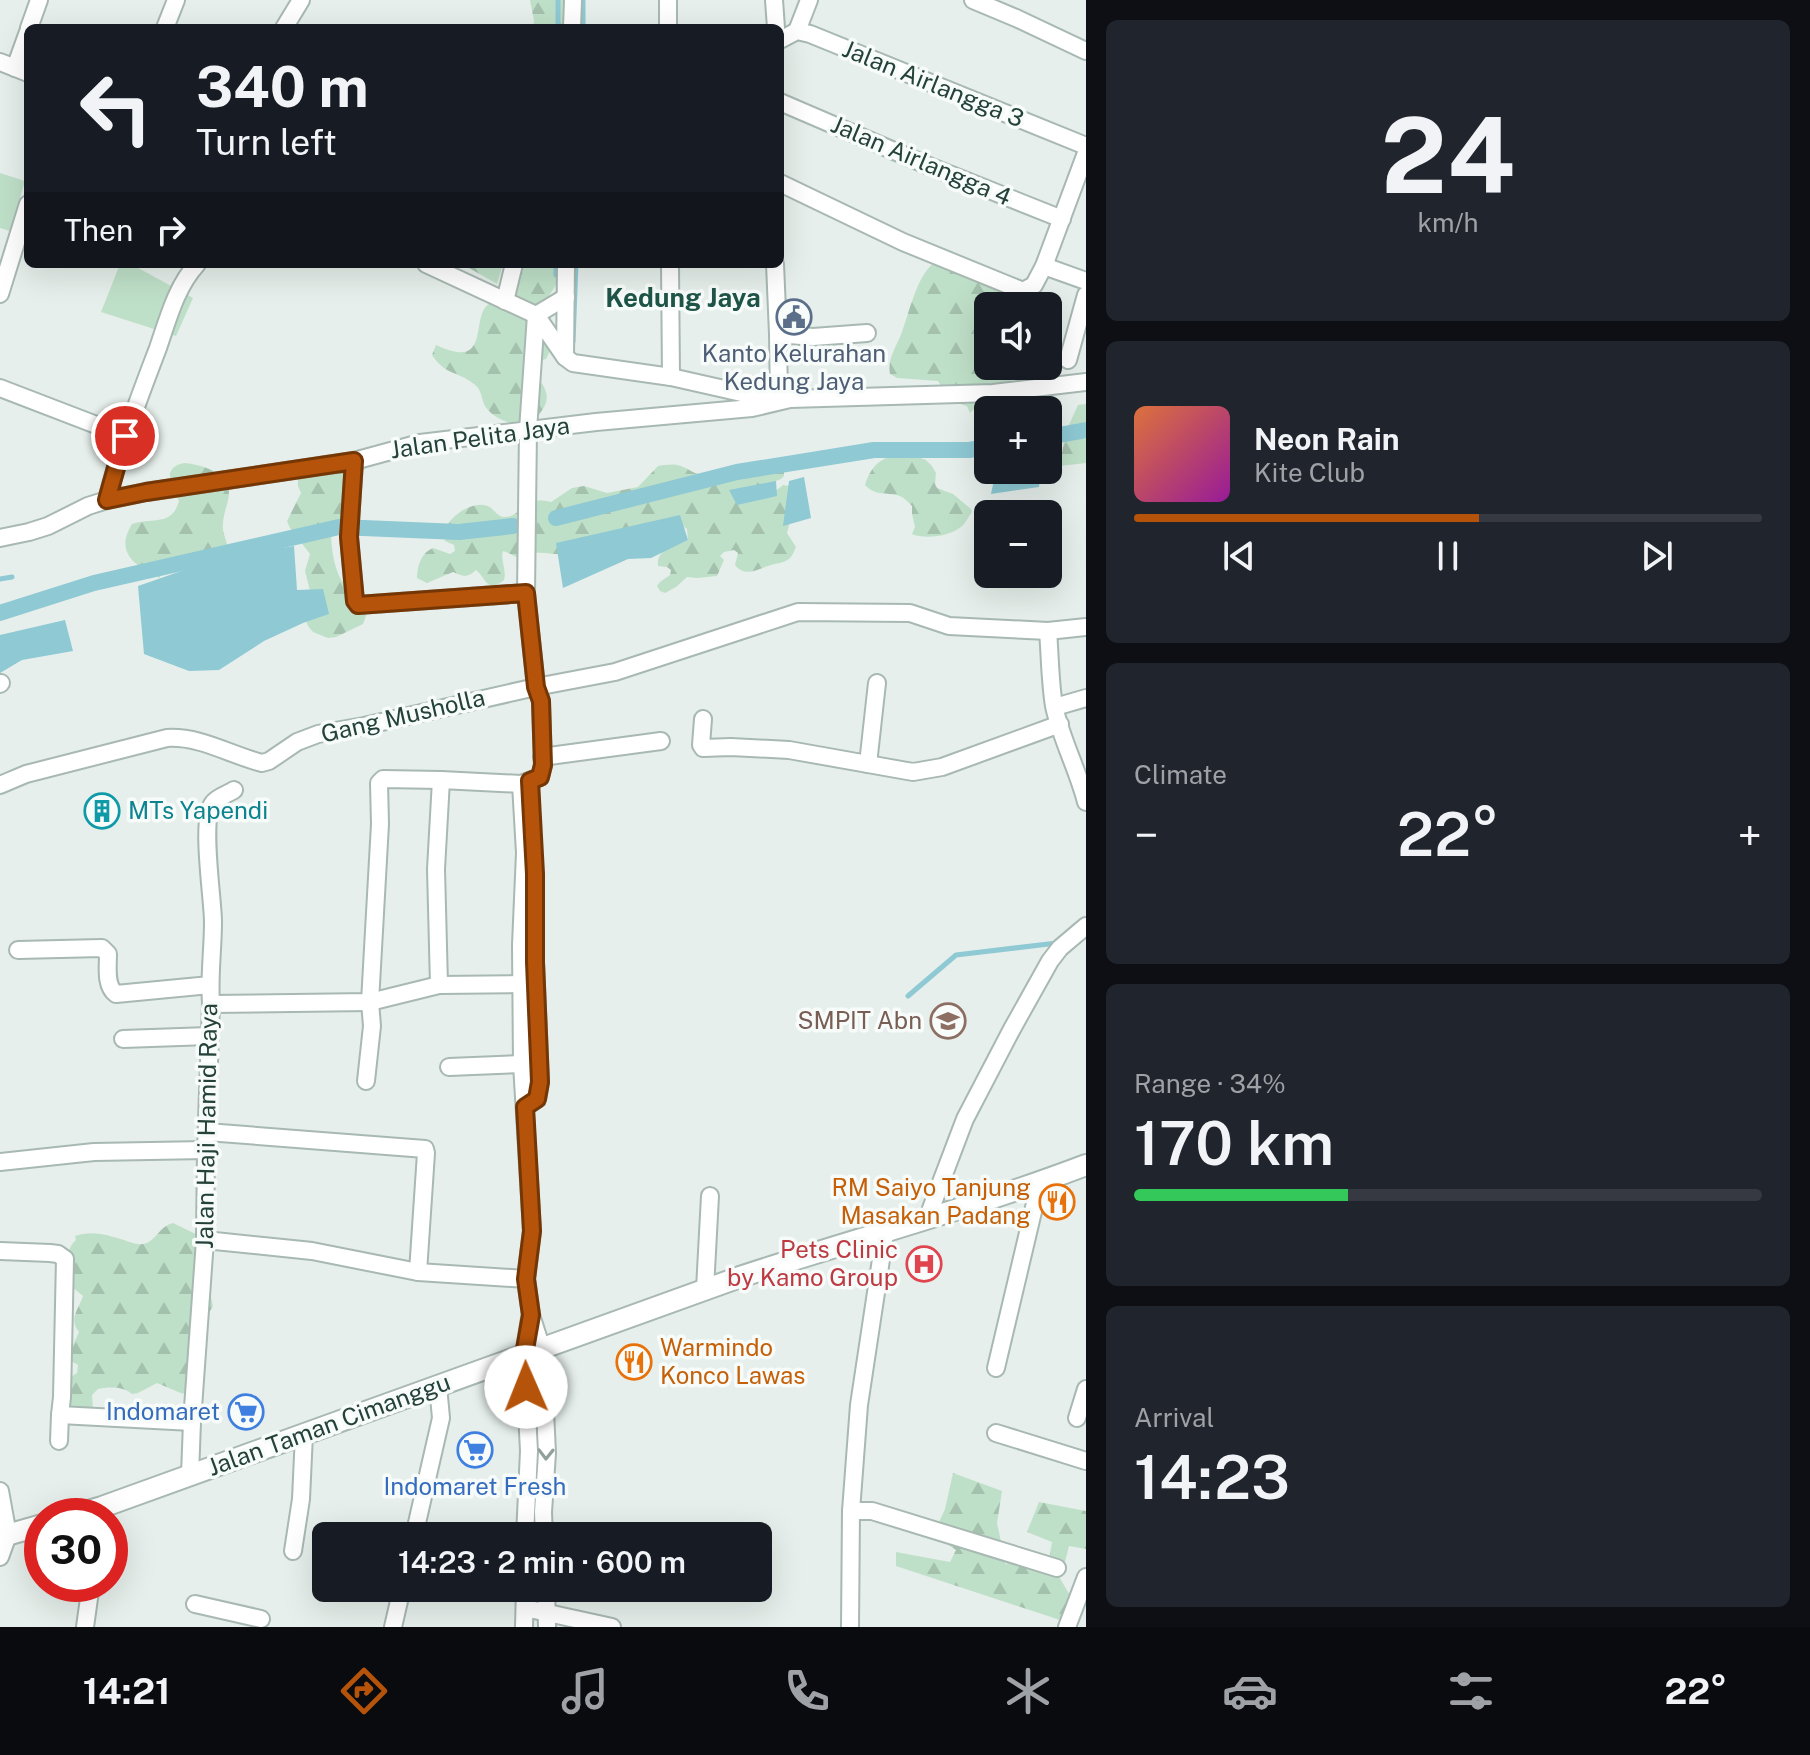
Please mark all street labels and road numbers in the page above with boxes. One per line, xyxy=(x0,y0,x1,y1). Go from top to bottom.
street label: Jalan Airlangga 3 xyxy=(839,34,1028,132)
street label: Jalan Airlangga 4 xyxy=(827,110,1016,211)
street label: Jalan Pelita Jaya xyxy=(388,411,571,463)
street label: Gang Musholla xyxy=(318,683,488,748)
street label: Jalan Haji Hamid Raya xyxy=(190,1003,222,1249)
street label: Jalan Taman Cimanggu xyxy=(204,1367,454,1481)

